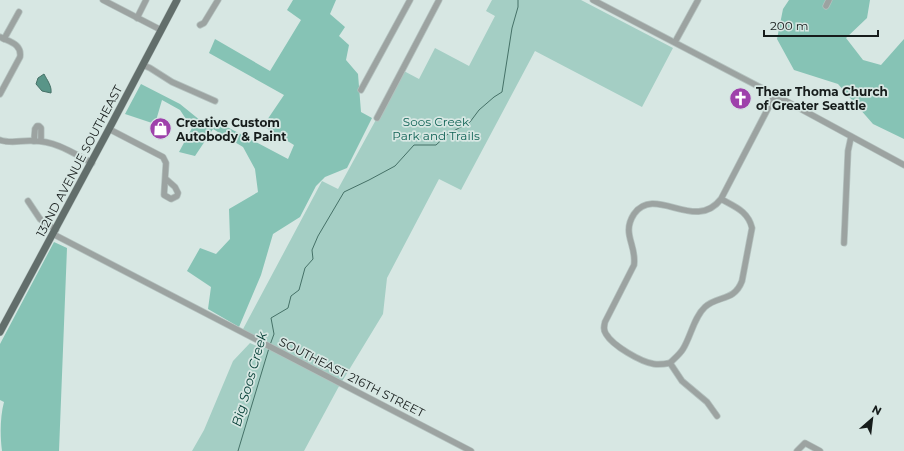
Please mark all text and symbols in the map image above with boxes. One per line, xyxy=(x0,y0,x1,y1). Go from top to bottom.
scale bar xyxy=(764,12,878,38)
text: 200 m xyxy=(770,18,809,33)
street label: 132ND AVENUE SOUTHEAST xyxy=(33,82,126,239)
place label: Thear Thoma Church of Greater Seattle xyxy=(756,84,888,113)
church icon: Thear Thoma Church of Greater Seattle xyxy=(728,85,754,111)
park label: Soos Creek Park and Trails xyxy=(392,114,480,143)
place label: Creative Custom Autobody & Paint xyxy=(175,115,287,144)
shop icon: Creative Custom Autobody & Paint xyxy=(148,116,174,142)
water label: Big Soos Creek xyxy=(228,329,270,428)
street label: SOUTHEAST 216TH STREET xyxy=(277,334,427,420)
north arrow xyxy=(852,399,892,439)
text: N xyxy=(869,402,884,418)

